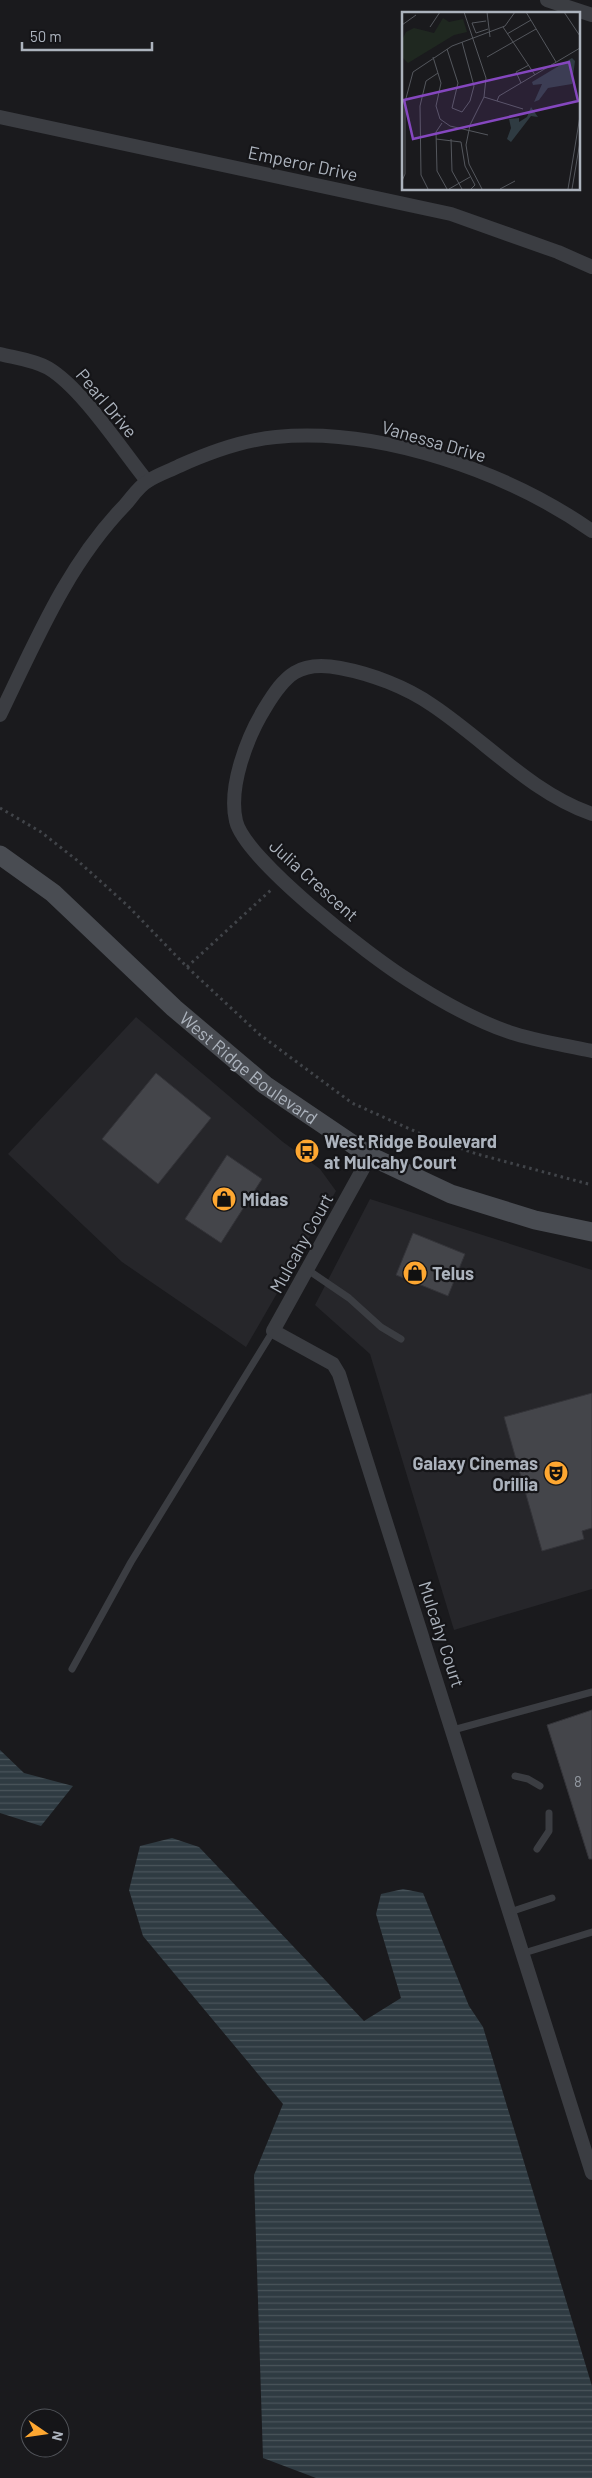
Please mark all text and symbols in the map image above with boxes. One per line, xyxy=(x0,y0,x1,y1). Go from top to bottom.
inset map xyxy=(402,12,580,190)
scale bar xyxy=(22,20,152,52)
text: 50 m xyxy=(30,27,62,45)
street label: Emperor Drive xyxy=(246,141,360,185)
street label: Pearl Drive xyxy=(72,364,142,442)
street label: Vanessa Drive xyxy=(379,416,489,466)
street label: Julia Crescent xyxy=(265,834,363,926)
street label: West Ridge Boulevard xyxy=(175,1007,322,1129)
place label: West Ridge Boulevard at Mulcahy Court xyxy=(324,1130,497,1173)
bus stop icon: West Ridge Boulevard at Mulcahy Court xyxy=(294,1138,320,1164)
shop icon: Midas xyxy=(211,1186,237,1212)
place label: Midas xyxy=(242,1188,288,1210)
street label: Mulcahy Court xyxy=(265,1189,337,1297)
shop icon: Telus xyxy=(402,1260,428,1286)
place label: Telus xyxy=(432,1262,474,1284)
place label: Galaxy Cinemas Orillia xyxy=(413,1452,538,1495)
theatre icon: Galaxy Cinemas Orillia xyxy=(543,1460,569,1486)
street label: Mulcahy Court xyxy=(414,1578,470,1690)
house number: 8 xyxy=(574,1772,582,1790)
north arrow xyxy=(20,2408,70,2458)
text: N xyxy=(49,2430,67,2442)

